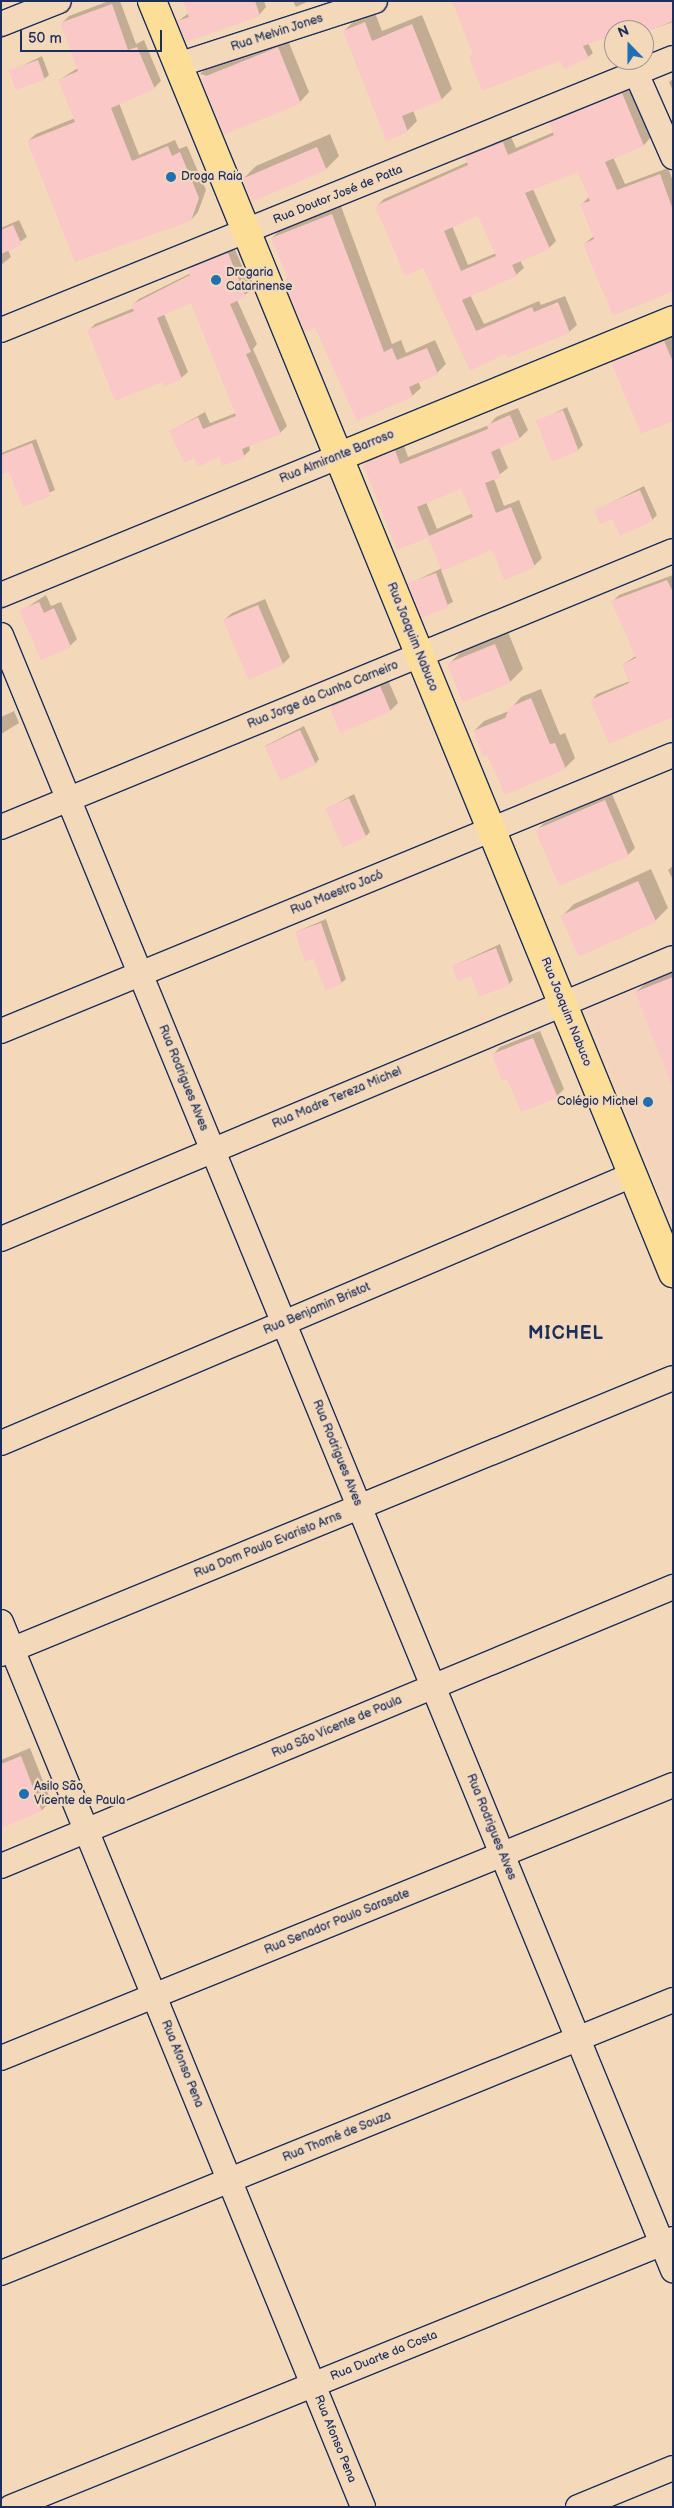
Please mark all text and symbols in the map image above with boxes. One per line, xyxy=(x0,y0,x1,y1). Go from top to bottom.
street label: Rua Melvin Jones xyxy=(229,11,325,55)
scale bar xyxy=(22,20,165,52)
north arrow xyxy=(604,20,654,70)
text: N xyxy=(616,22,632,41)
text: 50 m xyxy=(28,29,62,48)
street label: Rua Doutor José de Patta xyxy=(271,162,405,228)
place label: Droga Raia xyxy=(181,170,243,184)
marker: Droga Raia xyxy=(165,171,177,183)
place label: Drogaria Catarinense xyxy=(226,266,292,294)
marker: Drogaria Catarinense xyxy=(210,274,222,286)
street label: Rua Almirante Barroso xyxy=(278,427,396,487)
street label: Rua Joaquim Nabuco xyxy=(383,580,441,694)
street label: Rua Jorge da Cunha Carneiro xyxy=(245,658,401,732)
street label: Rua Maestro Jacó xyxy=(288,868,386,918)
street label: Rua Joaquim Nabuco xyxy=(537,955,595,1069)
street label: Rua Rodrigues Alves xyxy=(155,1023,211,1133)
street label: Rua Madre Tereza Michel xyxy=(270,1064,404,1132)
place label: Colégio Michel xyxy=(557,1095,638,1109)
marker: Colégio Michel xyxy=(642,1096,654,1108)
street label: Rua Benjamin Bristot xyxy=(261,1280,373,1338)
district label: MICHEL xyxy=(527,1323,605,1345)
street label: Rua Rodrigues Alves xyxy=(309,1398,365,1508)
street label: Rua Dom Paulo Evaristo Arns xyxy=(192,1509,344,1581)
street label: Rua São Vicente de Paula xyxy=(269,1693,405,1761)
street label: Rua Rodrigues Alves xyxy=(463,1772,519,1882)
place label: Asilo São Vicente de Paula xyxy=(34,1780,125,1808)
marker: Asilo São Vicente de Paula xyxy=(18,1788,30,1800)
street label: Rua Senador Paulo Sarasate xyxy=(262,1886,412,1958)
street label: Rua Afonso Pena xyxy=(158,2018,206,2110)
street label: Rua Thomé de Souza xyxy=(280,2109,394,2165)
street label: Rua Duarte da Costa xyxy=(328,2328,440,2384)
street label: Rua Afonso Pena xyxy=(311,2393,359,2485)

